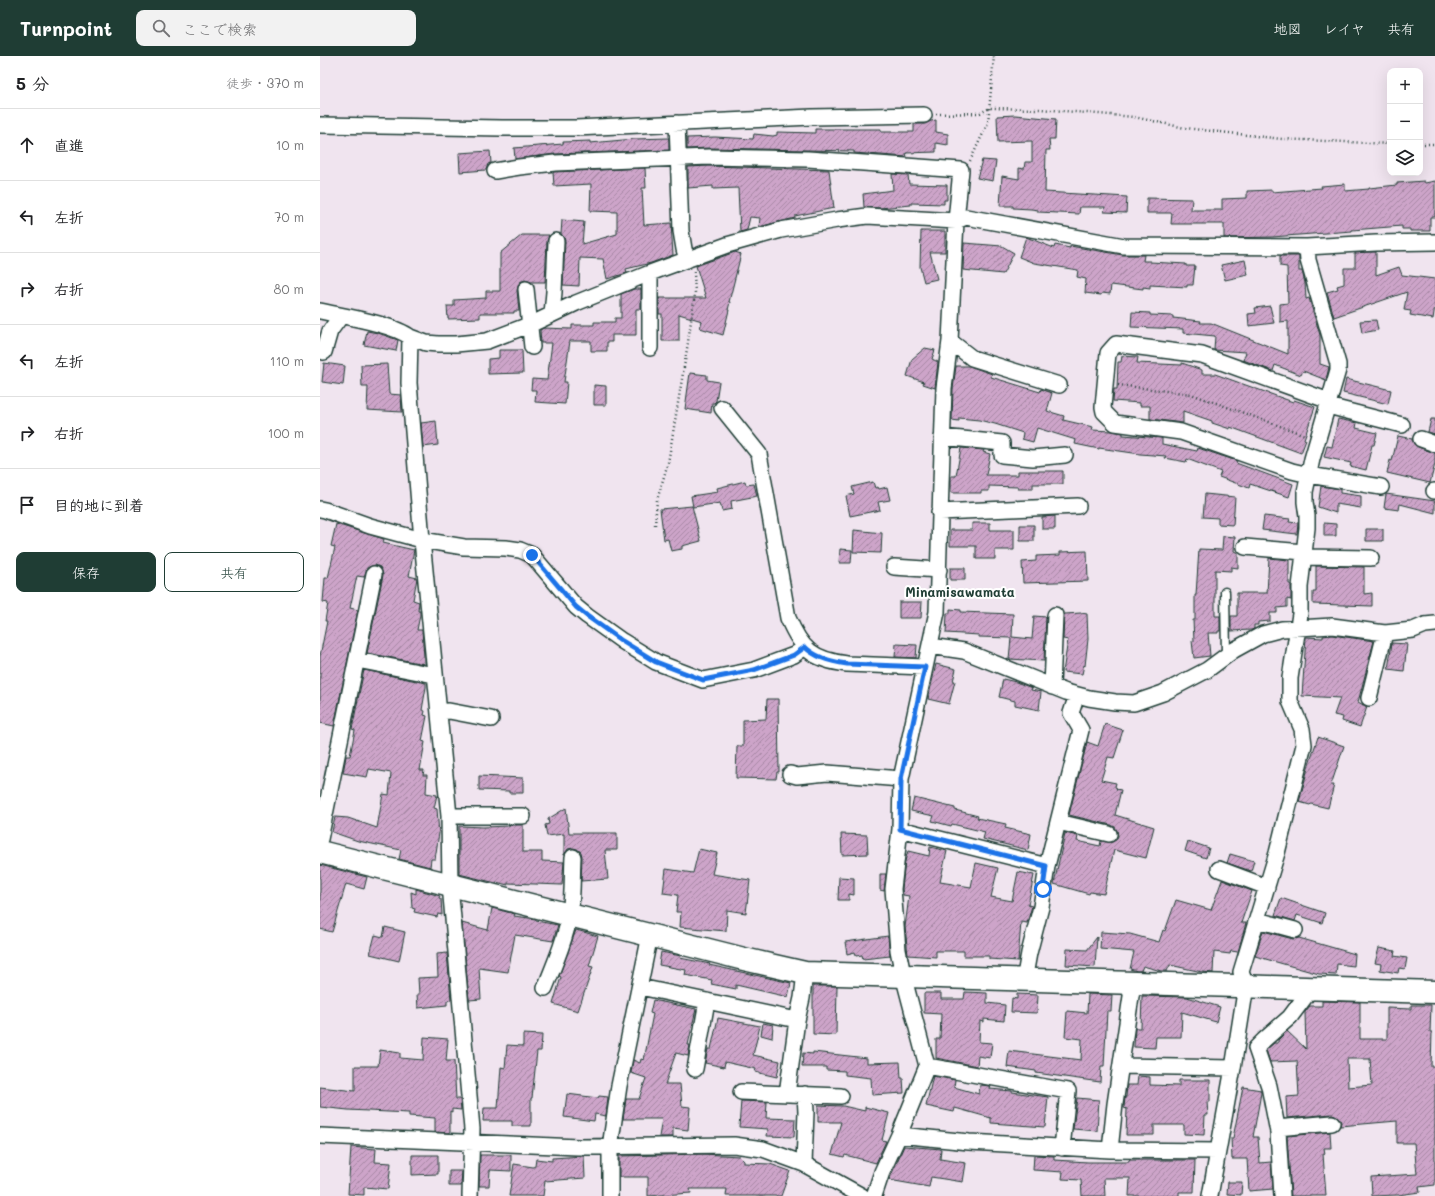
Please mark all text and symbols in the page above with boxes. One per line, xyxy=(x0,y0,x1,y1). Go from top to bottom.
search box xyxy=(136,10,416,46)
text: Turnpoint xyxy=(20,16,112,41)
icon: search xyxy=(150,17,172,39)
text: ここで検索 xyxy=(182,19,257,39)
text: 地図 xyxy=(1274,19,1302,38)
text: レイヤ xyxy=(1324,19,1365,38)
text: 共有 xyxy=(1387,19,1415,38)
map controls xyxy=(1387,68,1423,176)
button: + xyxy=(1387,68,1423,104)
text: 5 分 xyxy=(16,72,49,94)
text: 徒歩 · 370 m xyxy=(227,74,304,91)
button: − xyxy=(1387,104,1423,140)
icon: ahead xyxy=(16,134,38,156)
text: 直進 xyxy=(54,135,84,155)
text: 10 m xyxy=(276,136,304,153)
button: layers xyxy=(1387,140,1423,176)
icon: left xyxy=(16,206,38,228)
text: 左折 xyxy=(54,207,84,227)
text: 70 m xyxy=(274,208,304,225)
icon: right xyxy=(16,278,38,300)
text: 右折 xyxy=(54,279,84,299)
text: 80 m xyxy=(274,280,304,297)
icon: left xyxy=(16,350,38,372)
text: 左折 xyxy=(54,351,84,371)
text: 110 m xyxy=(270,352,304,369)
icon: right xyxy=(16,422,38,444)
text: 右折 xyxy=(54,423,84,443)
text: 100 m xyxy=(268,424,304,441)
icon: arrive xyxy=(16,494,38,516)
text: 目的地に到着 xyxy=(54,495,144,515)
route end xyxy=(523,546,541,564)
button: 保存 xyxy=(16,552,156,592)
button: 共有 xyxy=(164,552,304,592)
district label: Minamisawamata xyxy=(905,583,1015,600)
route start xyxy=(1034,880,1052,898)

